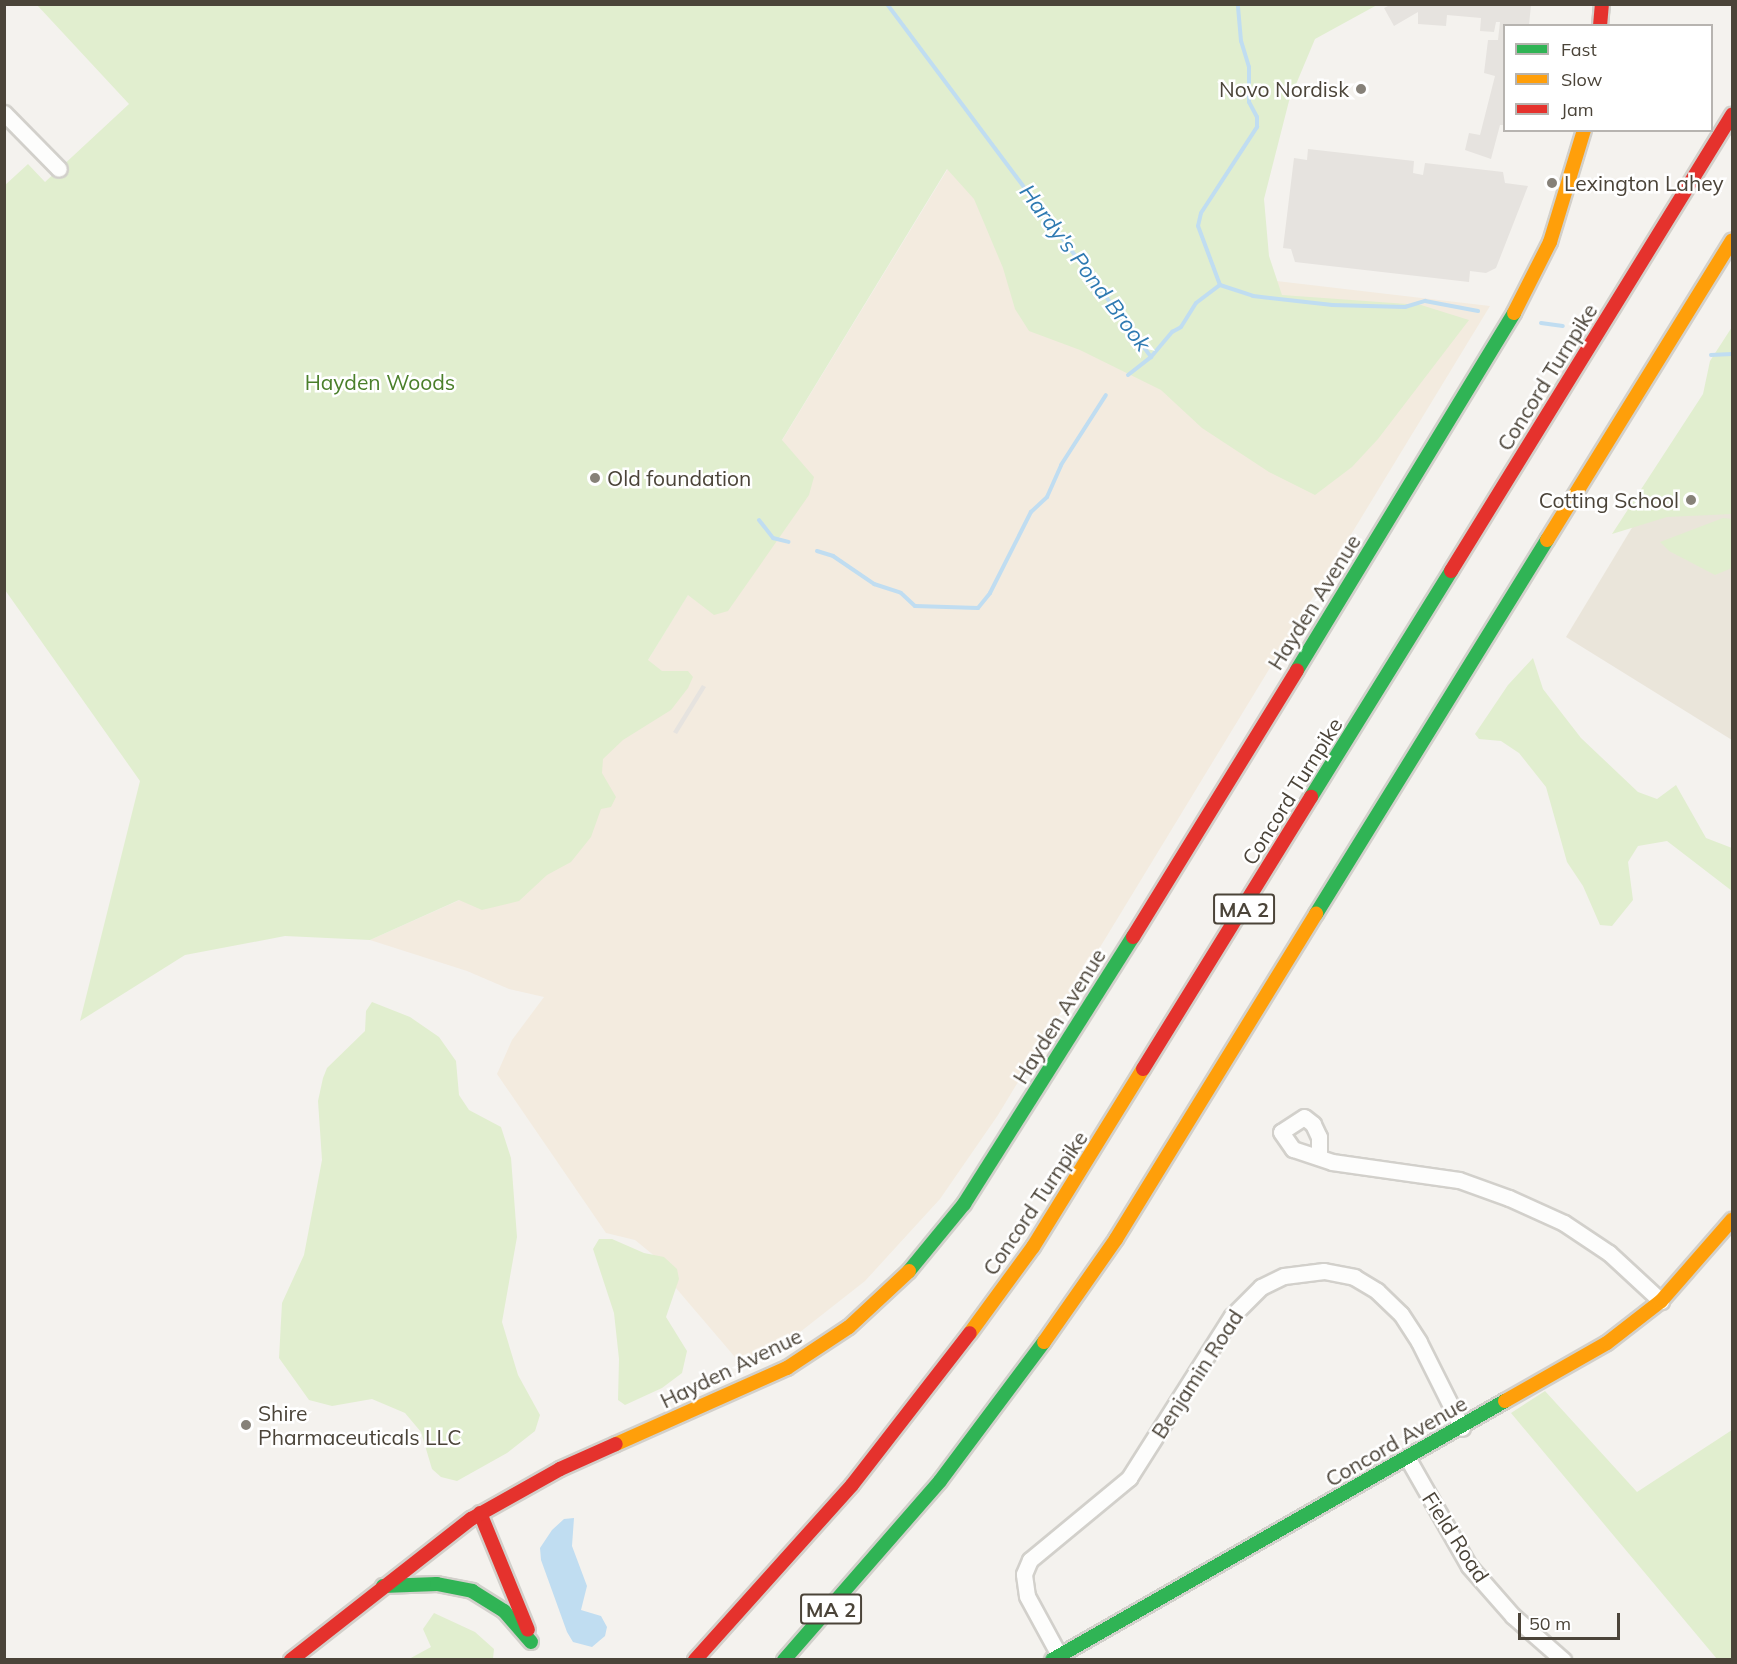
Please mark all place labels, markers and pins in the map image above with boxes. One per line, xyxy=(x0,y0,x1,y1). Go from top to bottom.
place label: Novo Nordisk xyxy=(1219,76,1349,102)
marker: Novo Nordisk xyxy=(1354,82,1368,96)
place label: Lexington Lahey xyxy=(1564,170,1724,196)
marker: Lexington Lahey xyxy=(1545,176,1559,190)
place label: Old foundation xyxy=(607,465,751,491)
marker: Old foundation xyxy=(588,471,602,485)
place label: Cotting School xyxy=(1539,487,1679,513)
marker: Cotting School xyxy=(1684,493,1698,507)
place label: Shire Pharmaceuticals LLC xyxy=(258,1400,462,1450)
marker: Shire Pharmaceuticals LLC xyxy=(239,1418,253,1432)

